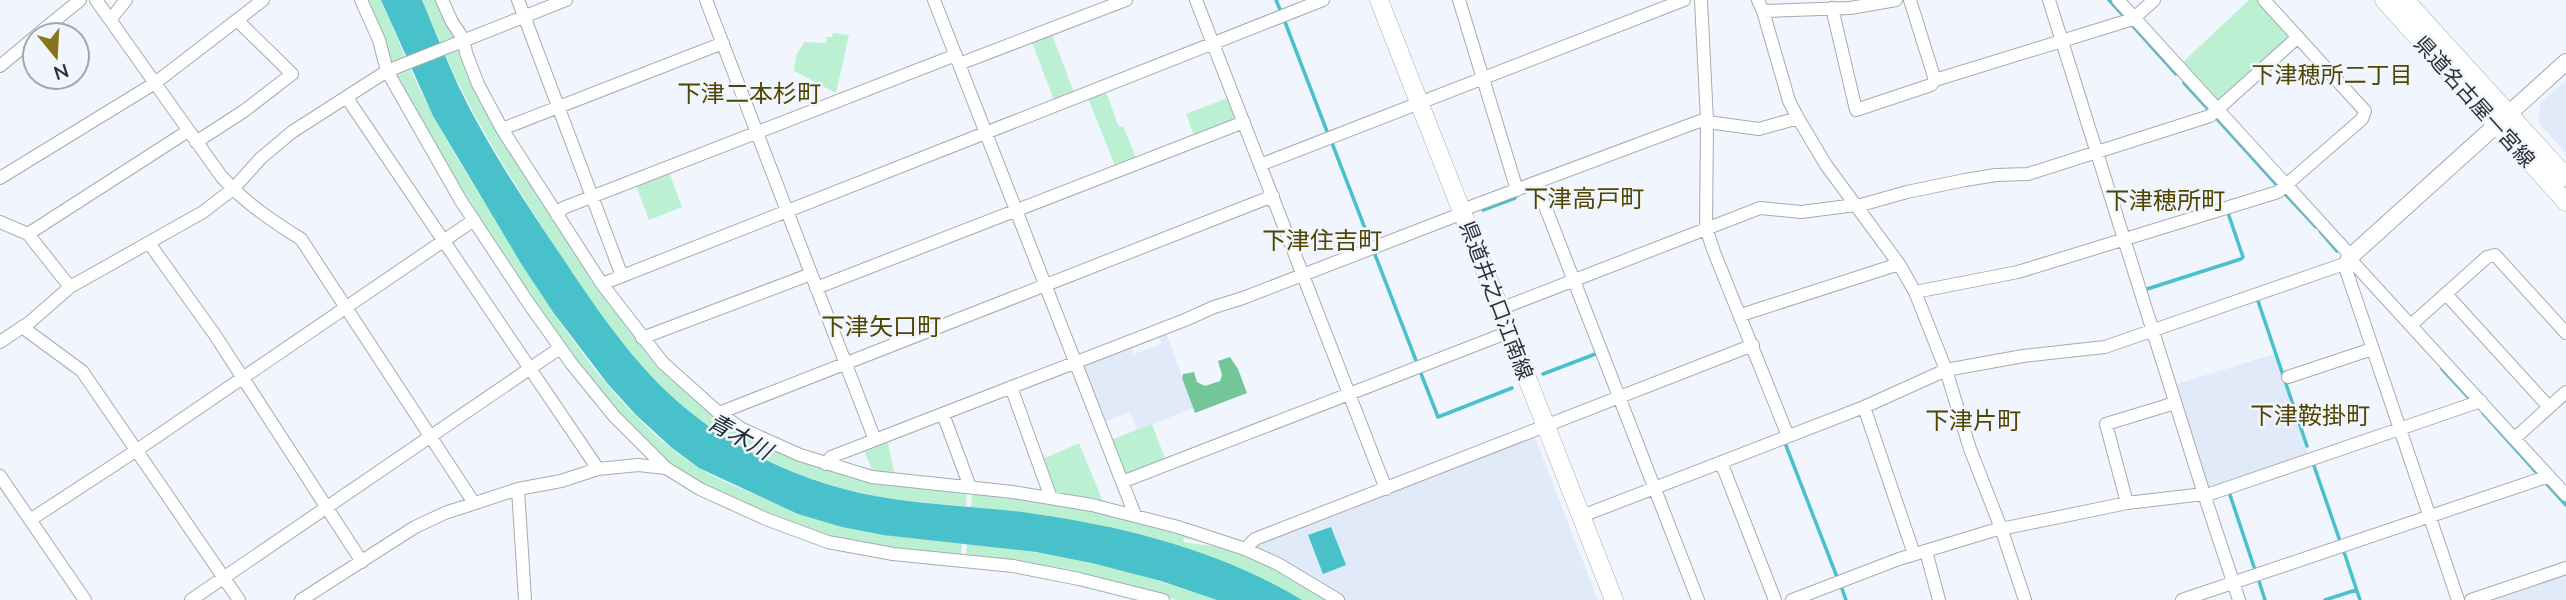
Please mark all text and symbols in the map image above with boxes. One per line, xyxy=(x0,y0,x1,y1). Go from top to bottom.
north arrow xyxy=(21,21,91,91)
street label: 県道名古屋一宮線 xyxy=(2409,30,2541,172)
text: N xyxy=(51,59,72,86)
district label: 下津穂所二丁目 xyxy=(2252,60,2413,89)
district label: 下津二本杉町 xyxy=(677,78,821,108)
district label: 下津高戸町 xyxy=(1524,183,1644,213)
district label: 下津穂所町 xyxy=(2105,185,2225,215)
street label: 県道井之口江南線 xyxy=(1455,217,1539,383)
district label: 下津住吉町 xyxy=(1262,225,1382,255)
district label: 下津矢口町 xyxy=(821,311,941,341)
district label: 下津鞍掛町 xyxy=(2250,400,2370,430)
district label: 下津片町 xyxy=(1925,405,2021,435)
water label: 青木川 xyxy=(703,407,780,467)

